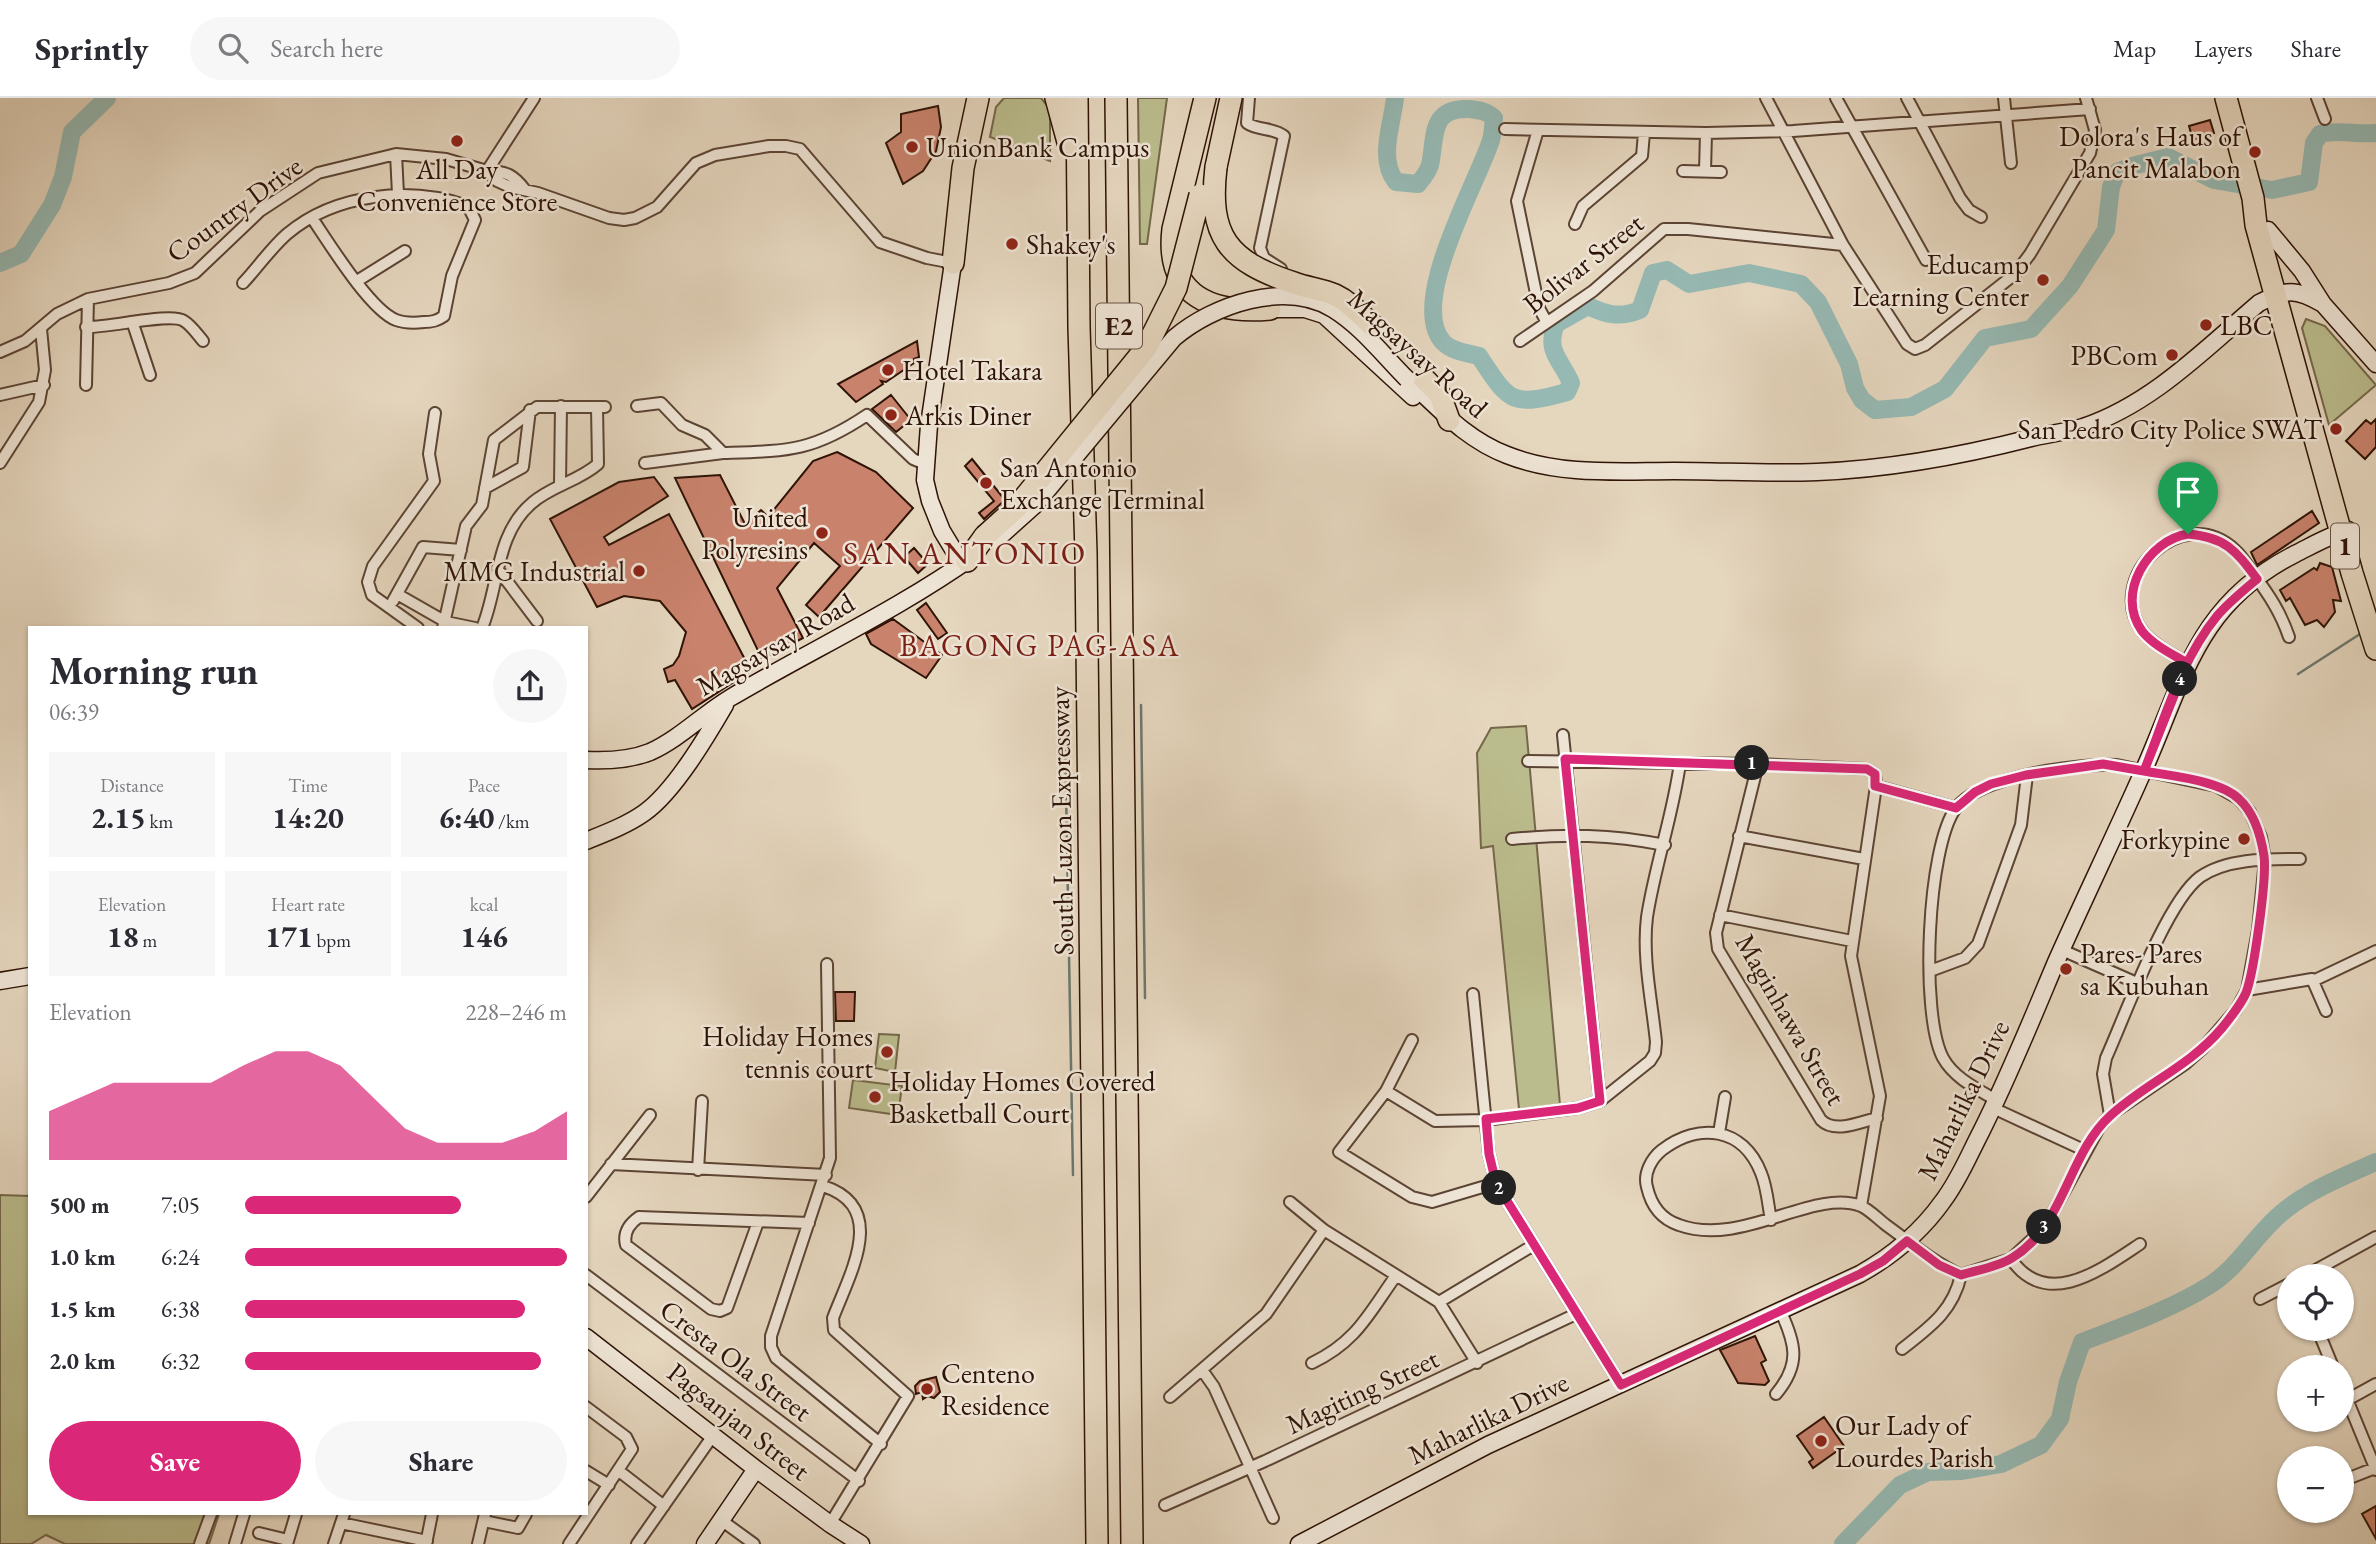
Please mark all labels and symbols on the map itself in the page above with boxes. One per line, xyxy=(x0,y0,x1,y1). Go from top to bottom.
place label: Dolora's Haus of Pancit Malabon xyxy=(2059,118,2244,186)
place label: UnionBank Campus xyxy=(926,129,1149,165)
marker: All Day Convenience Store xyxy=(449,133,465,149)
marker: UnionBank Campus xyxy=(904,139,920,155)
marker: Dolora's Haus of Pancit Malabon xyxy=(2247,144,2263,160)
street label: Country Drive xyxy=(159,148,309,270)
place label: All Day Convenience Store xyxy=(357,151,558,219)
street label: Bolivar Street xyxy=(1516,205,1651,321)
place label: Shakey's xyxy=(1026,226,1116,262)
marker: Shakey's xyxy=(1004,236,1020,252)
place label: Educamp Learning Center xyxy=(1852,246,2030,314)
marker: Educamp Learning Center xyxy=(2035,272,2051,288)
street label: Magsaysay Road xyxy=(1340,281,1496,426)
road number: E2 xyxy=(1096,303,1142,348)
place label: LBC xyxy=(2220,307,2273,343)
marker: LBC xyxy=(2198,317,2214,333)
place label: PBCom xyxy=(2071,337,2158,373)
marker: PBCom xyxy=(2164,347,2180,363)
place label: Hotel Takara xyxy=(902,352,1043,388)
marker: Hotel Takara xyxy=(880,362,896,378)
place label: Arkis Diner xyxy=(904,397,1032,433)
marker: Arkis Diner xyxy=(883,407,899,423)
place label: San Pedro City Police SWAT xyxy=(2017,411,2322,447)
marker: San Pedro City Police SWAT xyxy=(2328,421,2344,437)
place label: San Antonio Exchange Terminal xyxy=(1000,449,1205,517)
pin xyxy=(2158,462,2218,534)
marker: San Antonio Exchange Terminal xyxy=(978,475,994,491)
place label: United Polyresins xyxy=(702,499,809,567)
road number: 1 xyxy=(2331,524,2359,568)
marker: United Polyresins xyxy=(814,525,830,541)
district label: SAN ANTONIO xyxy=(843,532,1087,574)
place label: MMG Industrial xyxy=(443,553,625,589)
marker: MMG Industrial xyxy=(631,563,647,579)
street label: Magsaysay Road xyxy=(690,584,861,704)
district label: BAGONG PAG-ASA xyxy=(899,626,1181,665)
pin: 4 xyxy=(2162,662,2198,696)
street label: South Luzon Expressway xyxy=(1041,685,1081,956)
pin: 1 xyxy=(1734,746,1770,780)
place label: Forkypine xyxy=(2121,821,2230,857)
marker: Forkypine xyxy=(2236,831,2252,847)
street label: Maginhawa Street xyxy=(1727,927,1855,1111)
place label: Pares- Pares sa Kubuhan xyxy=(2080,935,2209,1003)
marker: Pares- Pares sa Kubuhan xyxy=(2058,961,2074,977)
street label: Maharlika Drive xyxy=(1909,1014,2017,1186)
place label: Holiday Homes tennis court xyxy=(702,1018,873,1086)
marker: Holiday Homes tennis court xyxy=(879,1044,895,1060)
place label: Holiday Homes Covered Basketball Court xyxy=(889,1063,1156,1131)
marker: Holiday Homes Covered Basketball Court xyxy=(867,1089,883,1105)
pin: 2 xyxy=(1482,1170,1516,1206)
pin: 3 xyxy=(2026,1210,2062,1244)
street label: Cresta Ola Street xyxy=(653,1291,819,1429)
street label: Magiting Street xyxy=(1280,1340,1444,1442)
street label: Pagsanjan Street xyxy=(660,1354,818,1488)
place label: Centeno Residence xyxy=(941,1355,1049,1423)
street label: Maharlika Drive xyxy=(1402,1364,1574,1472)
marker: Centeno Residence xyxy=(919,1381,935,1397)
place label: Our Lady of Lourdes Parish xyxy=(1835,1407,1994,1475)
marker: Our Lady of Lourdes Parish xyxy=(1813,1433,1829,1449)

